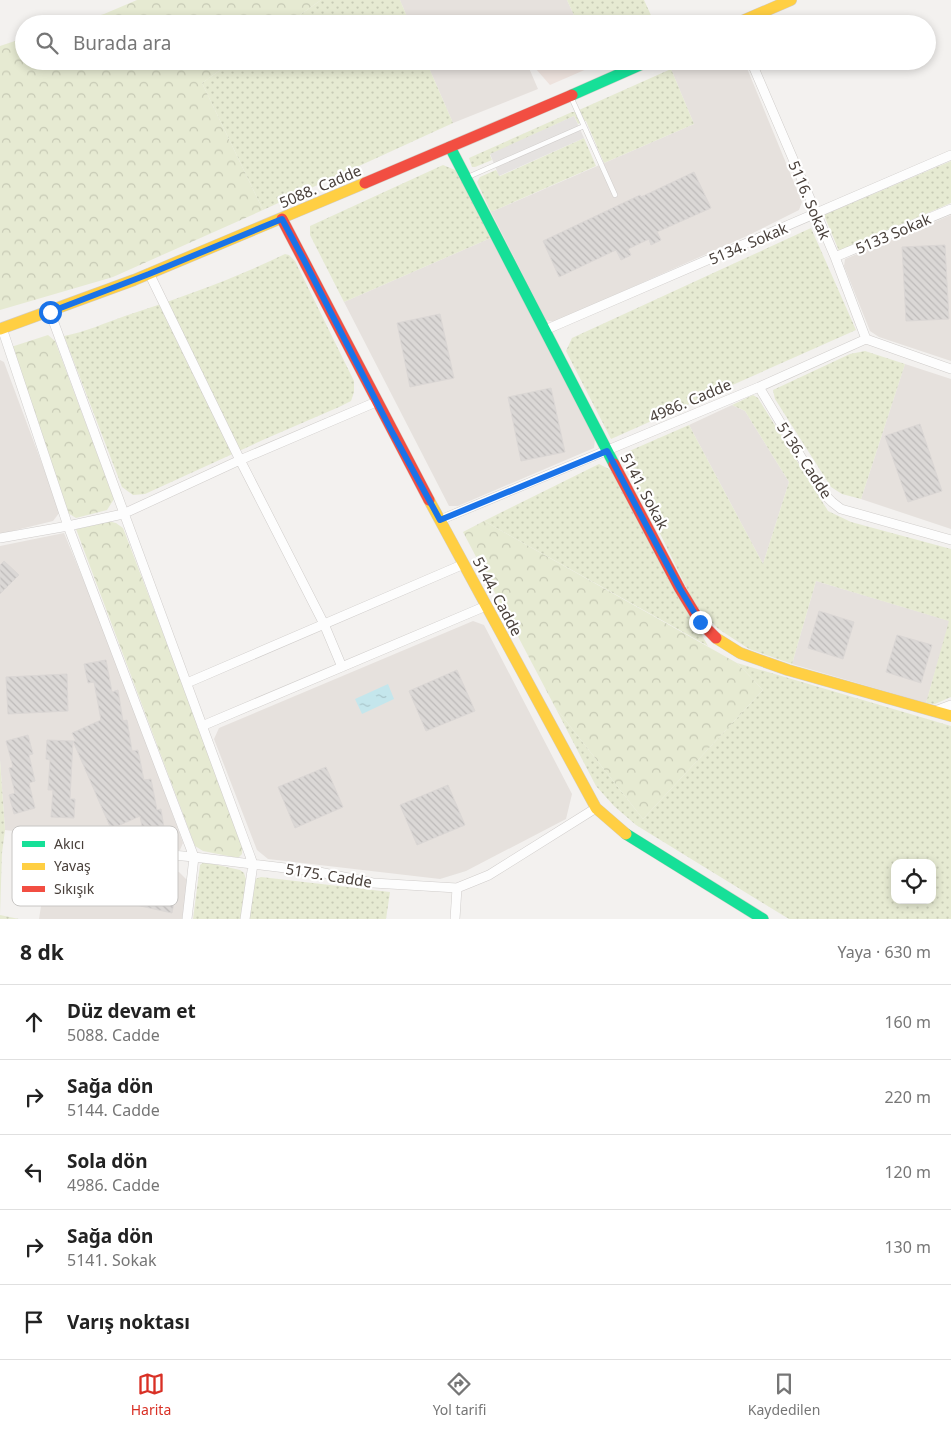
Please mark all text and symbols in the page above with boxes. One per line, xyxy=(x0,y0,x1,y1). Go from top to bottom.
search box xyxy=(15,15,936,70)
icon: search xyxy=(33,29,61,57)
text: Burada ara xyxy=(73,30,171,56)
street label: 5116. Sokak xyxy=(784,157,836,243)
street label: 5088. Cadde xyxy=(276,160,364,212)
street label: 5133 Sokak xyxy=(852,208,934,258)
street label: 5134. Sokak xyxy=(705,217,791,269)
route start xyxy=(39,301,62,324)
street label: 4986. Cadde xyxy=(646,374,734,426)
street label: 5136. Cadde xyxy=(773,418,837,502)
street label: 5141. Sokak xyxy=(616,449,674,533)
street label: 5144. Cadde xyxy=(469,553,527,639)
route end xyxy=(689,611,712,634)
legend xyxy=(12,826,178,906)
text: Akıcı xyxy=(54,834,84,853)
text: Yavaş xyxy=(54,856,91,875)
street label: 5175. Cadde xyxy=(284,858,374,892)
map controls xyxy=(891,859,936,904)
button: locate xyxy=(891,859,936,904)
text: Sıkışık xyxy=(54,879,95,898)
text: 8 dk xyxy=(20,938,64,966)
text: Yaya · 630 m xyxy=(837,941,931,963)
text: Düz devam et xyxy=(67,998,196,1024)
icon: ahead xyxy=(20,1008,48,1036)
text: 160 m xyxy=(884,1011,931,1033)
text: 5088. Cadde xyxy=(67,1024,160,1046)
text: Sağa dön xyxy=(67,1073,153,1099)
icon: right xyxy=(20,1083,48,1111)
text: 220 m xyxy=(884,1086,931,1108)
text: 5144. Cadde xyxy=(67,1099,160,1121)
text: Sola dön xyxy=(67,1148,148,1174)
icon: left xyxy=(20,1158,48,1186)
text: 120 m xyxy=(884,1161,931,1183)
text: 4986. Cadde xyxy=(67,1174,160,1196)
text: Sağa dön xyxy=(67,1223,153,1249)
icon: right xyxy=(20,1233,48,1261)
text: 130 m xyxy=(884,1236,931,1258)
text: 5141. Sokak xyxy=(67,1249,157,1271)
icon: arrive xyxy=(20,1308,48,1336)
text: Varış noktası xyxy=(67,1309,190,1335)
tab: Harita xyxy=(131,1370,171,1419)
tab: Yol tarifi xyxy=(433,1370,486,1419)
tab: Kaydedilen xyxy=(748,1370,820,1419)

